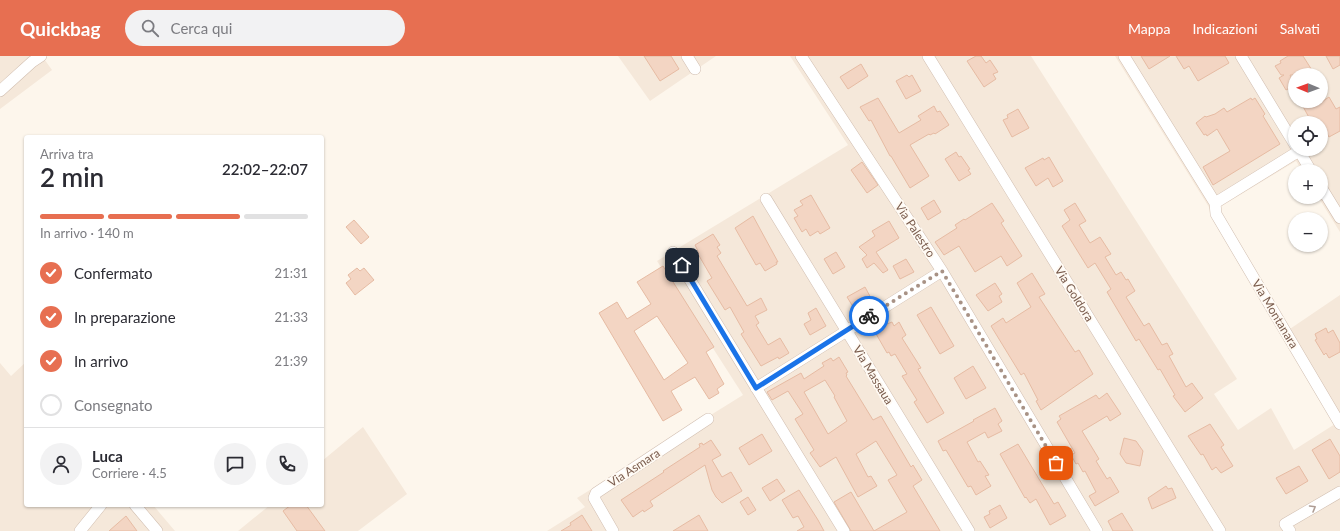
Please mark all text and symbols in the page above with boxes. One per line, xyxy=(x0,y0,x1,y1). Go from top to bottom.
search box xyxy=(125,10,405,46)
text: Quickbag xyxy=(20,17,101,40)
icon: search xyxy=(139,17,161,39)
text: Cerca qui xyxy=(171,19,232,37)
text: Mappa xyxy=(1128,20,1170,37)
text: Indicazioni xyxy=(1192,20,1258,37)
text: Salvati xyxy=(1280,20,1320,37)
north arrow xyxy=(1288,68,1328,108)
map controls xyxy=(1288,68,1328,252)
button: locate xyxy=(1288,116,1328,156)
text: Arriva tra xyxy=(40,146,93,162)
text: 22:02–22:07 xyxy=(222,160,308,178)
text: 2 min xyxy=(40,161,104,193)
button: + xyxy=(1288,164,1328,204)
street label: Via Palestro xyxy=(892,199,939,260)
button: − xyxy=(1288,212,1328,252)
text: In arrivo · 140 m xyxy=(40,225,134,241)
pin xyxy=(665,248,699,282)
icon: home xyxy=(671,254,693,276)
icon: check xyxy=(40,262,62,284)
street label: Via Goldora xyxy=(1052,263,1097,324)
text: Confermato xyxy=(74,264,153,282)
text: 21:31 xyxy=(275,265,308,281)
street label: Via Montanara xyxy=(1249,277,1302,351)
courier xyxy=(849,296,889,336)
icon: bike xyxy=(858,305,880,327)
icon: check xyxy=(40,306,62,328)
text: In preparazione xyxy=(74,308,176,326)
text: 21:33 xyxy=(275,309,308,325)
street label: Via Massaua xyxy=(850,343,897,407)
icon: check xyxy=(40,350,62,372)
text: In arrivo xyxy=(74,352,128,370)
text: 21:39 xyxy=(275,353,308,369)
text: Consegnato xyxy=(74,396,153,414)
button: person xyxy=(40,443,82,485)
button: chat xyxy=(214,443,256,485)
button: phone xyxy=(266,443,308,485)
street label: Via Asmara xyxy=(605,445,663,490)
pin xyxy=(1039,446,1073,480)
text: Luca xyxy=(92,447,123,465)
icon: bag xyxy=(1045,452,1067,474)
text: Corriere · 4.5 xyxy=(92,465,167,481)
one-way arrow xyxy=(1309,506,1316,513)

